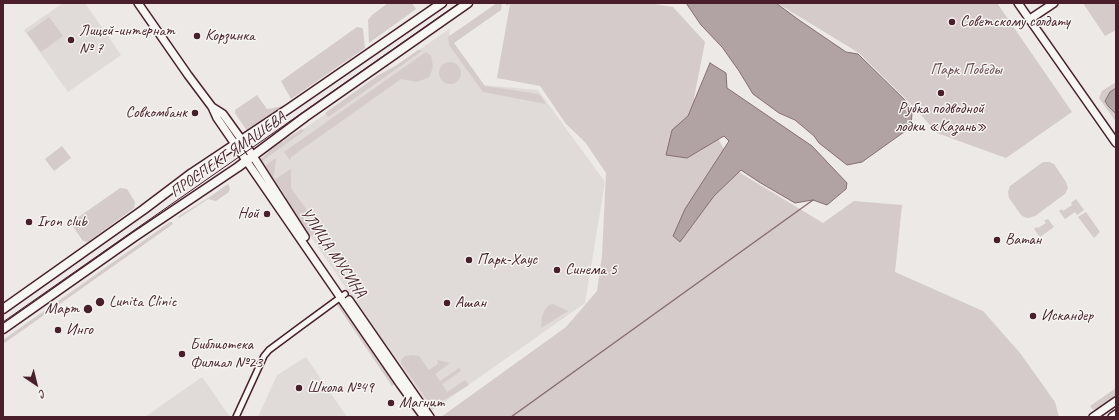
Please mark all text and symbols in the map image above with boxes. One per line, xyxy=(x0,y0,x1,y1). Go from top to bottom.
place label: Советскому солдату xyxy=(960,12,1070,32)
marker: Советскому солдату xyxy=(947,17,957,27)
place label: Лицей-интернат № 7 xyxy=(79,21,175,59)
place label: Корзинка xyxy=(205,26,255,46)
marker: Корзинка xyxy=(192,31,202,41)
marker: Лицей-интернат № 7 xyxy=(66,35,76,45)
park label: Парк Победы xyxy=(930,60,1002,80)
marker: Рубка подводной лодки «Казань» xyxy=(936,88,946,98)
place label: Рубка подводной лодки «Казань» xyxy=(895,99,987,137)
place label: Совкомбанк xyxy=(126,103,187,123)
street label: ПРОСПЕКТ ЯМАШЕВА xyxy=(167,108,289,202)
marker: Совкомбанк xyxy=(190,108,200,118)
place label: Ной xyxy=(238,204,259,224)
street label: УЛИЦА МУСИНА xyxy=(296,204,370,302)
marker: Ной xyxy=(262,209,272,219)
place label: Iron club xyxy=(37,212,87,232)
marker: Iron club xyxy=(24,217,34,227)
place label: Ватан xyxy=(1005,230,1041,250)
marker: Ватан xyxy=(992,235,1002,245)
place label: Парк-Хаус xyxy=(477,250,537,270)
marker: Парк-Хаус xyxy=(464,255,474,265)
place label: Синема 5 xyxy=(565,260,617,280)
marker: Синема 5 xyxy=(552,265,562,275)
place label: Lunita Clinic xyxy=(109,292,177,312)
place label: Ашан xyxy=(455,293,486,313)
marker: Lunita Clinic xyxy=(94,296,106,308)
marker: Ашан xyxy=(442,298,452,308)
place label: Март xyxy=(45,299,79,319)
marker: Март xyxy=(82,303,94,315)
place label: Искандер xyxy=(1041,306,1093,326)
marker: Искандер xyxy=(1028,311,1038,321)
place label: Инго xyxy=(66,320,93,340)
marker: Инго xyxy=(53,325,63,335)
place label: Библиотека Филиал №23 xyxy=(190,335,262,373)
marker: Библиотека Филиал №23 xyxy=(177,349,187,359)
north arrow xyxy=(16,364,56,404)
place label: Школа №49 xyxy=(307,378,374,398)
marker: Школа №49 xyxy=(294,383,304,393)
text: С xyxy=(37,387,49,401)
place label: Магнит xyxy=(399,393,444,413)
marker: Магнит xyxy=(386,398,396,408)

